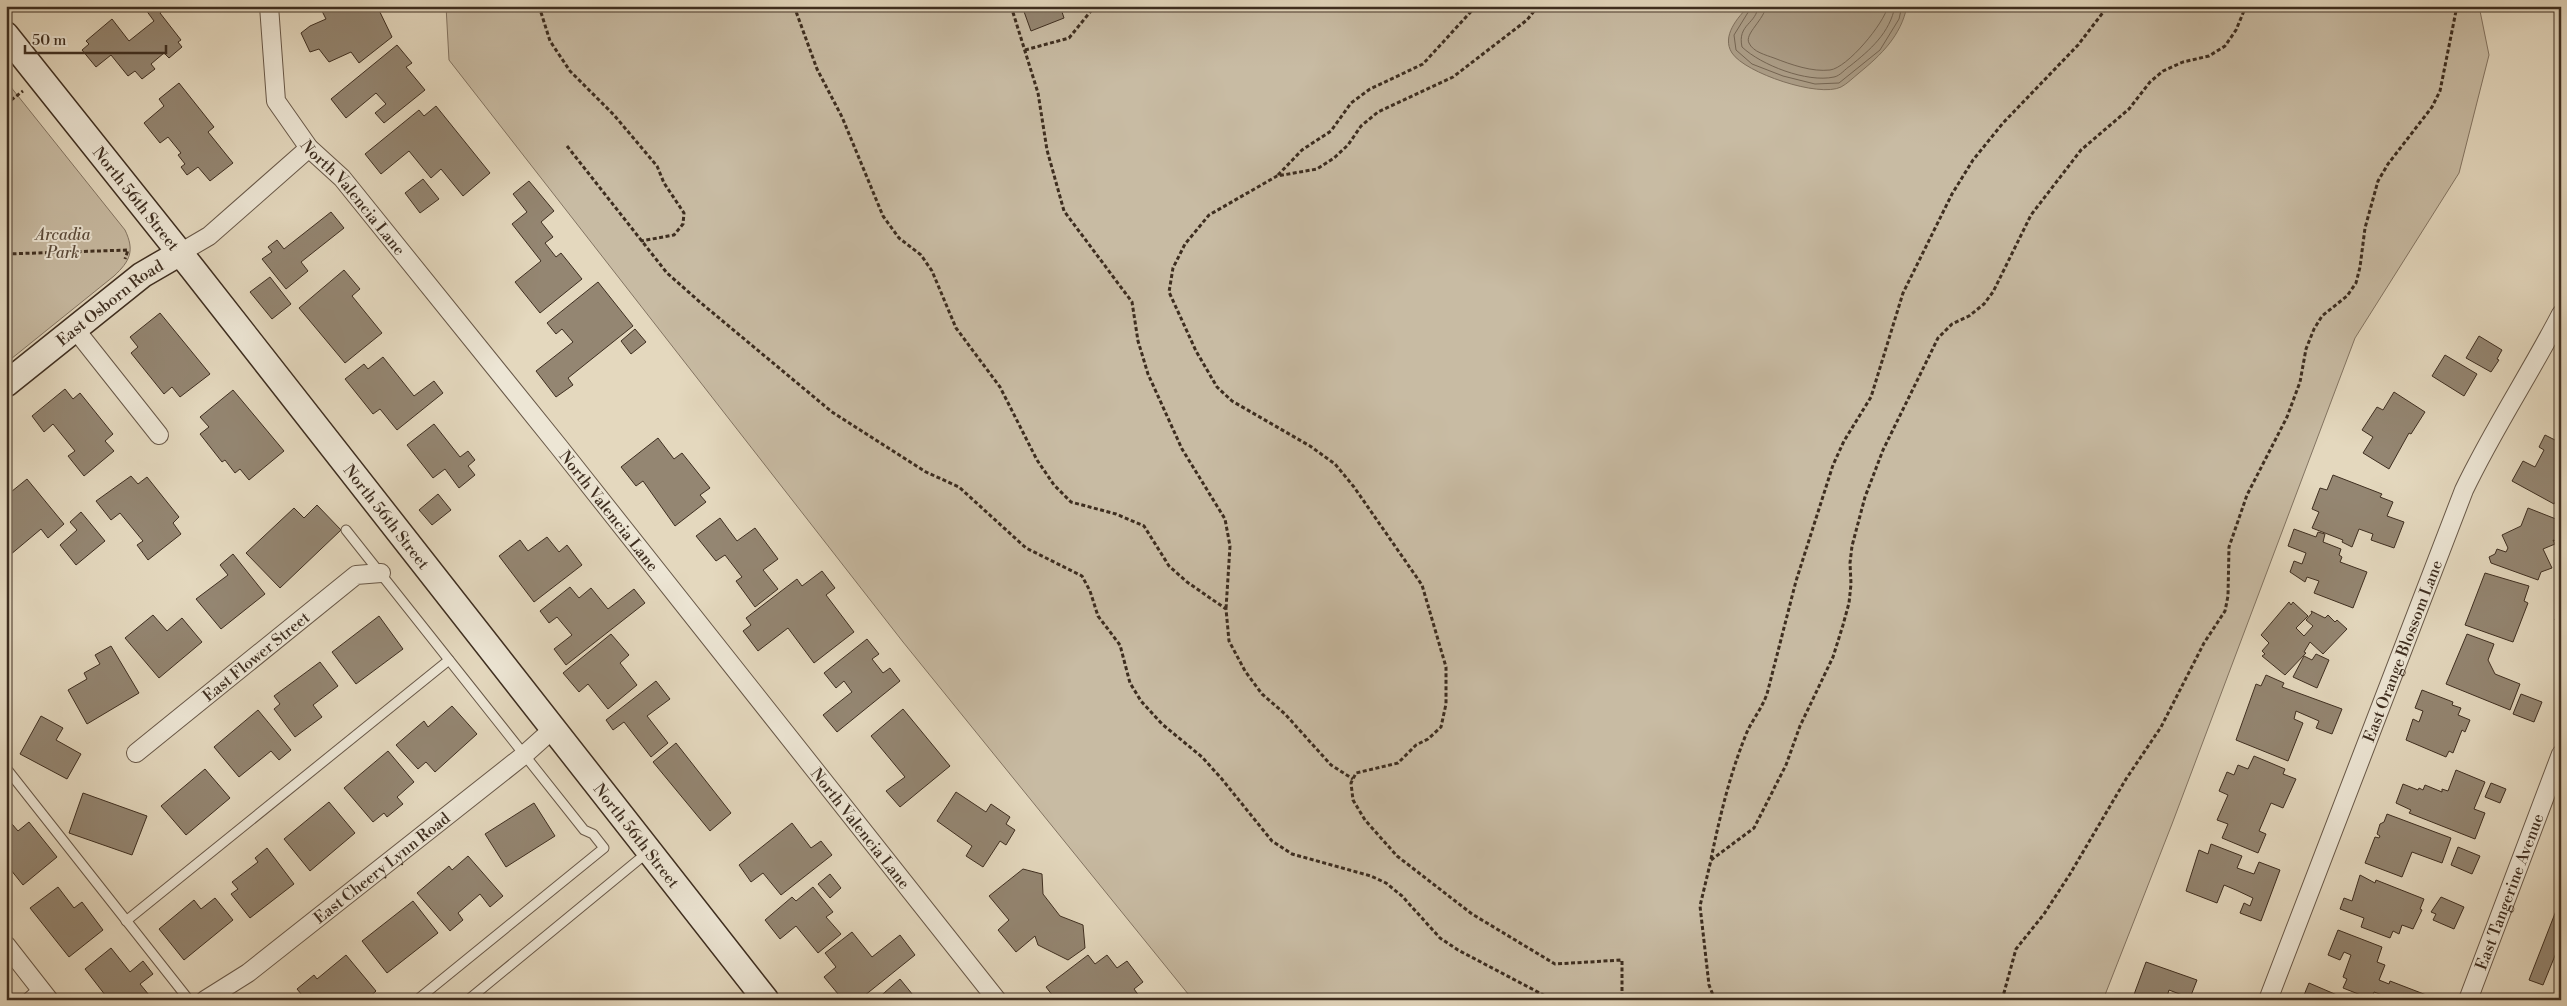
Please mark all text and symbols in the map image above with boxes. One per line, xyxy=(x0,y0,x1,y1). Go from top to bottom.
scale bar xyxy=(25,22,166,54)
text: 50 m xyxy=(32,31,66,50)
street label: North Valencia Lane xyxy=(295,136,409,260)
street label: North 56th Street xyxy=(88,143,183,255)
park label: Arcadia Park xyxy=(34,225,91,263)
street label: East Osborn Road xyxy=(53,256,167,351)
street label: North Valencia Lane xyxy=(555,447,663,576)
street label: North 56th Street xyxy=(339,461,434,574)
street label: East Orange Blossom Lane xyxy=(2359,557,2447,745)
street label: East Flower Street xyxy=(199,607,314,706)
street label: North Valencia Lane xyxy=(806,764,914,893)
street label: North 56th Street xyxy=(589,780,683,892)
street label: East Cheery Lynn Road xyxy=(310,808,454,928)
street label: East Tangerine Avenue xyxy=(2471,811,2549,973)

